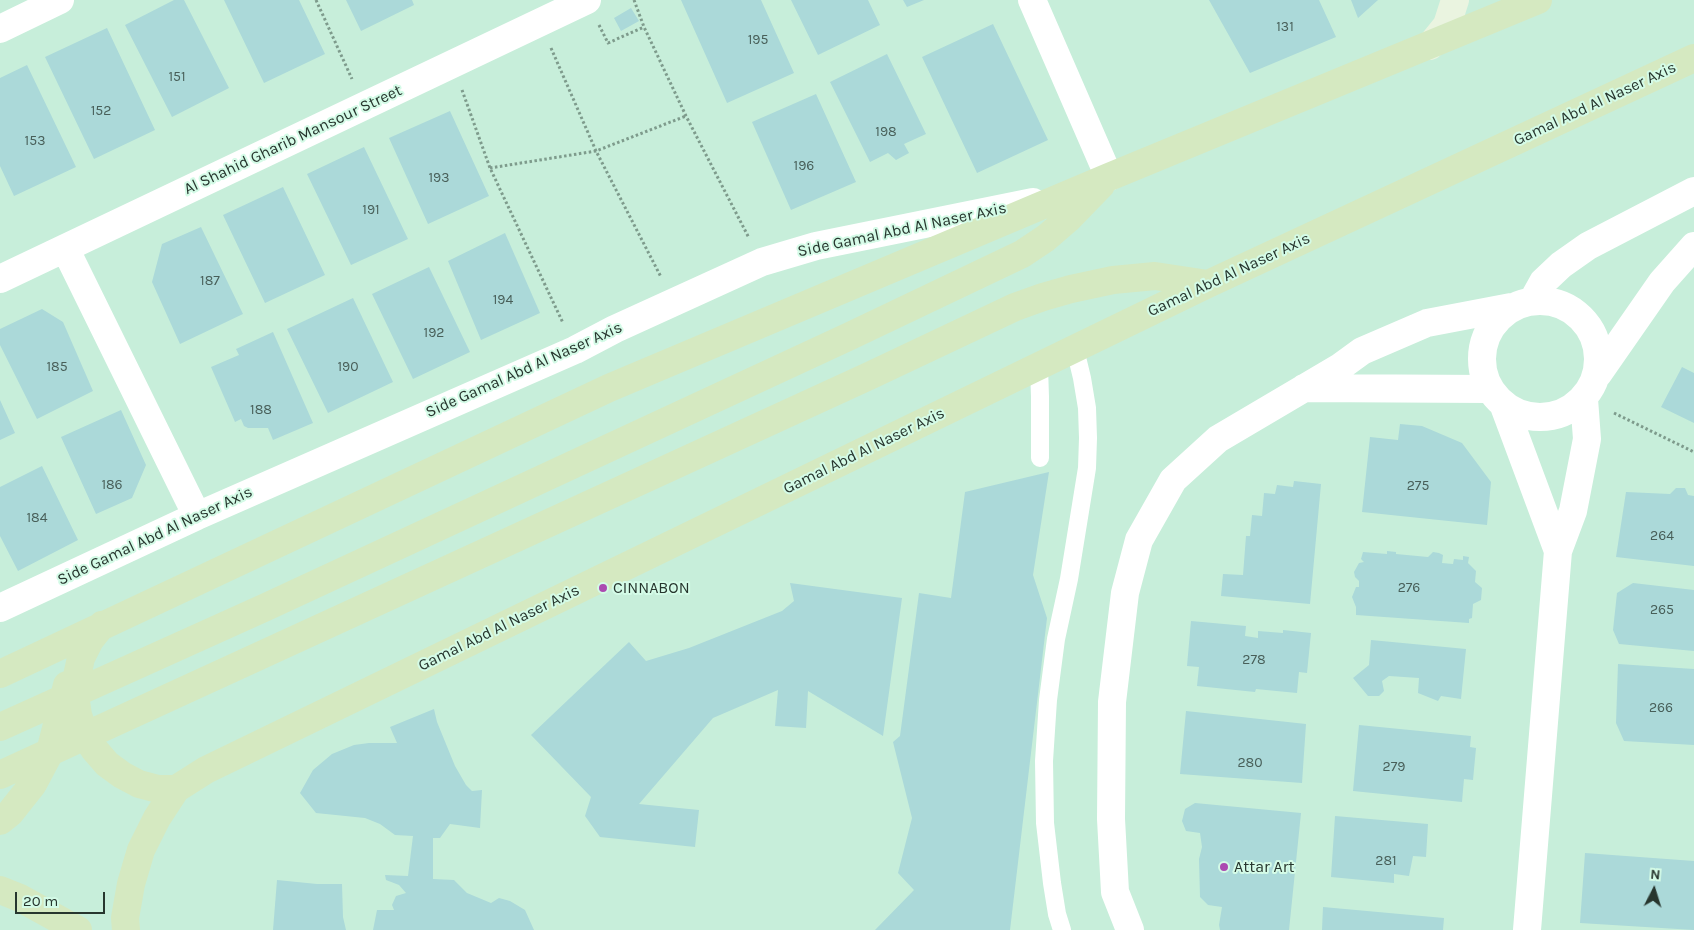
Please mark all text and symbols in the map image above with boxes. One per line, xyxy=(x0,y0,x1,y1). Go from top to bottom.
house number: 131 xyxy=(1276,19,1294,35)
house number: 195 xyxy=(748,32,768,48)
street label: Gamal Abd Al Naser Axis xyxy=(1511,58,1679,150)
house number: 151 xyxy=(168,69,186,85)
street label: Al Shahid Gharib Mansour Street xyxy=(181,81,405,199)
house number: 152 xyxy=(91,103,111,119)
house number: 198 xyxy=(875,124,897,140)
house number: 153 xyxy=(25,133,45,149)
house number: 196 xyxy=(794,158,814,174)
house number: 193 xyxy=(428,170,450,186)
street label: Side Gamal Abd Al Naser Axis xyxy=(796,198,1008,262)
house number: 191 xyxy=(362,202,380,218)
street label: Gamal Abd Al Naser Axis xyxy=(1145,229,1313,321)
house number: 187 xyxy=(200,273,220,289)
house number: 194 xyxy=(493,292,513,308)
street label: Side Gamal Abd Al Naser Axis xyxy=(423,318,625,422)
house number: 192 xyxy=(424,325,444,341)
house number: 185 xyxy=(46,359,68,375)
house number: 190 xyxy=(337,359,359,375)
house number: 188 xyxy=(250,402,272,418)
street label: Gamal Abd Al Naser Axis xyxy=(780,404,948,498)
house number: 186 xyxy=(101,477,123,493)
house number: 275 xyxy=(1407,478,1429,494)
street label: Side Gamal Abd Al Naser Axis xyxy=(54,482,256,590)
house number: 184 xyxy=(26,510,48,526)
house number: 264 xyxy=(1650,528,1674,544)
place label: CINNABON xyxy=(613,578,690,598)
house number: 276 xyxy=(1398,580,1420,596)
street label: Gamal Abd Al Naser Axis xyxy=(415,581,583,675)
marker: CINNABON xyxy=(597,582,609,594)
house number: 265 xyxy=(1650,602,1674,618)
house number: 278 xyxy=(1242,652,1266,668)
house number: 266 xyxy=(1649,700,1673,716)
house number: 280 xyxy=(1237,755,1263,771)
house number: 279 xyxy=(1383,759,1405,775)
house number: 281 xyxy=(1375,853,1397,869)
place label: Attar Art xyxy=(1234,857,1295,877)
marker: Attar Art xyxy=(1218,861,1230,873)
north arrow xyxy=(1629,865,1679,915)
text: N xyxy=(1650,866,1661,883)
scale bar xyxy=(18,882,108,914)
text: 20 m xyxy=(23,892,58,910)

